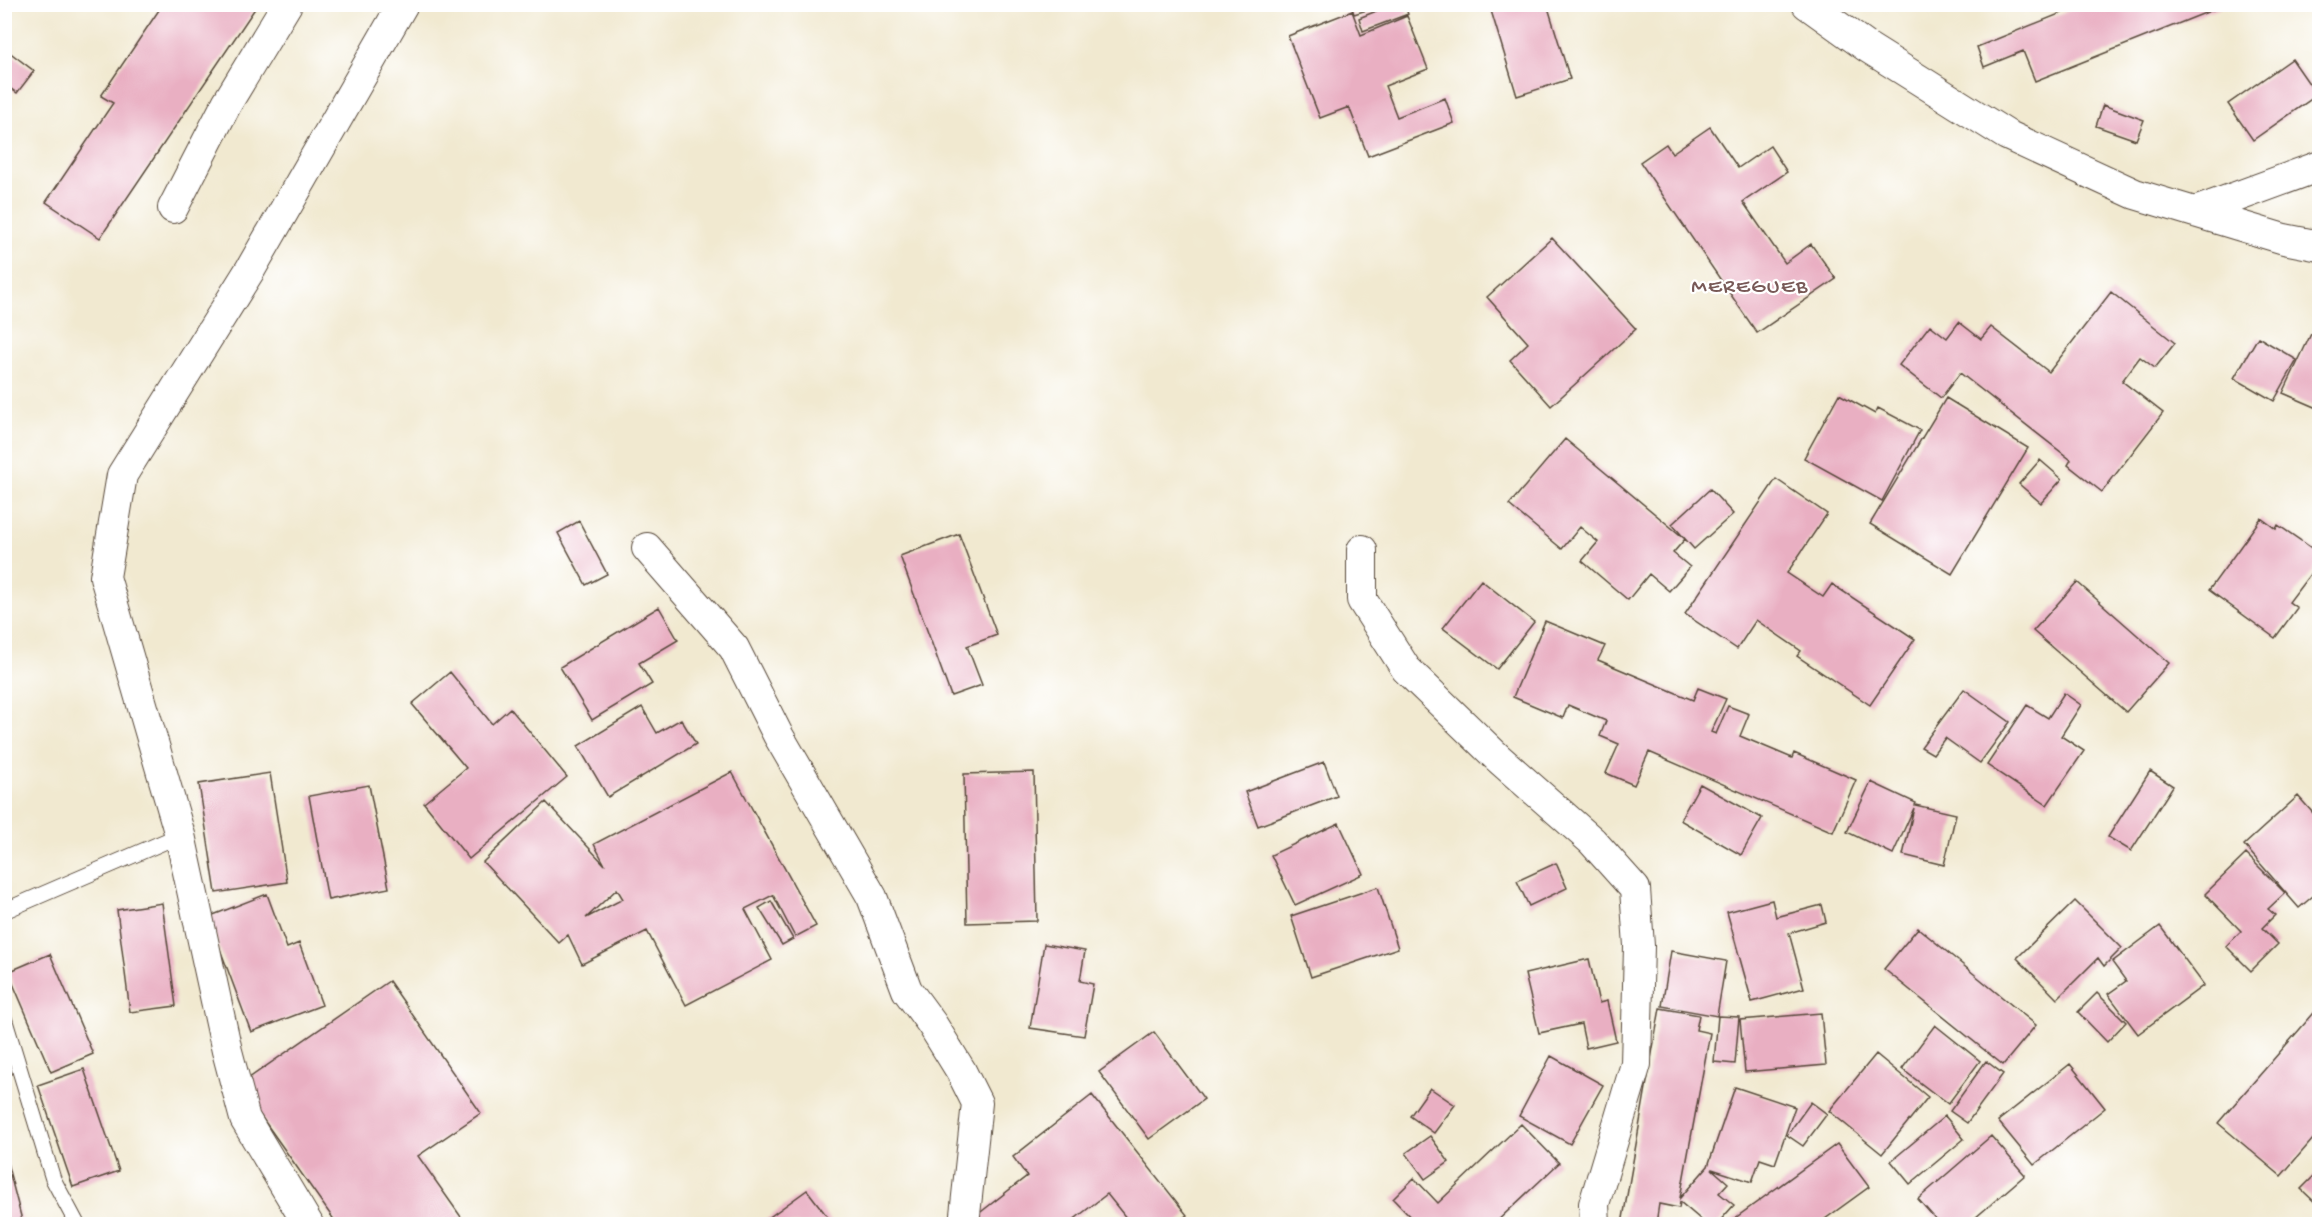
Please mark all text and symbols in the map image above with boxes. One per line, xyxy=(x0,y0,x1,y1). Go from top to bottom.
district label: MEREGUEB xyxy=(1691,275,1809,301)

